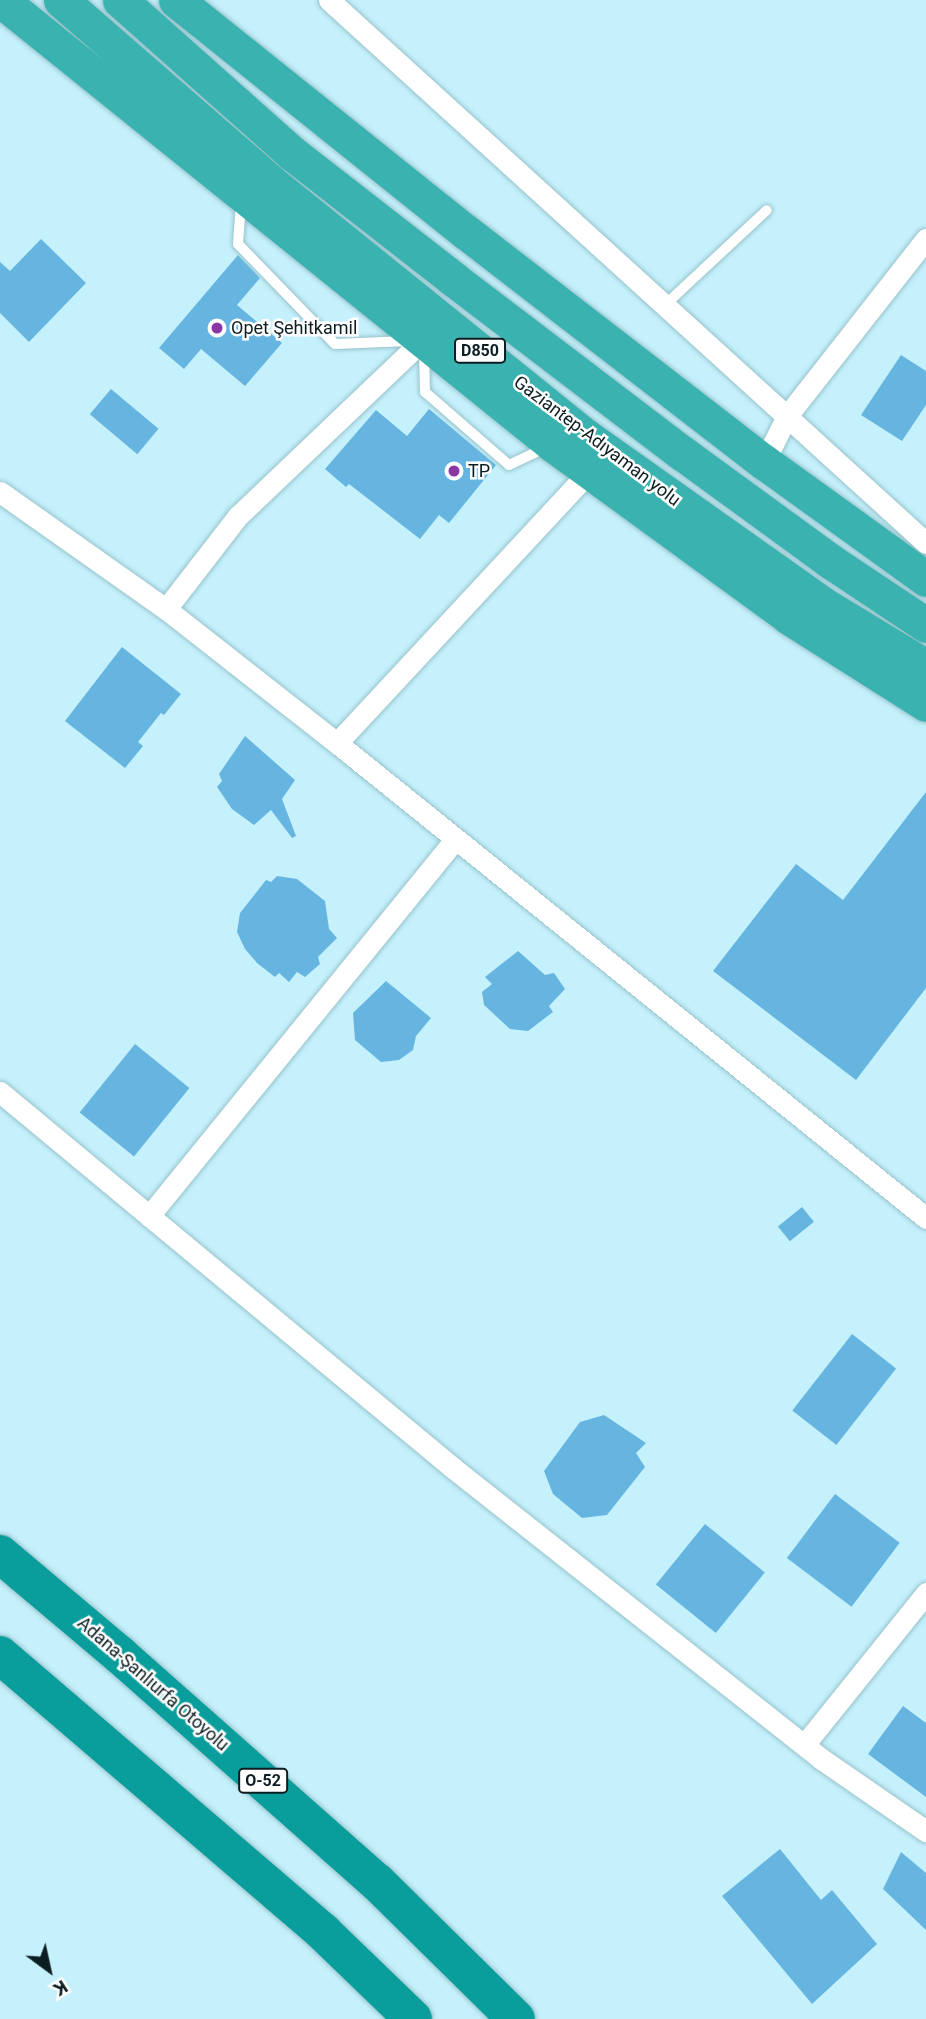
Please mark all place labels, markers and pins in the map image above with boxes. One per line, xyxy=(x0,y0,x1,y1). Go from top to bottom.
place label: Opet Şehitkamil xyxy=(231,317,357,339)
marker: Opet Şehitkamil xyxy=(209,320,225,336)
place label: TP xyxy=(468,460,490,482)
marker: TP xyxy=(446,463,462,479)

